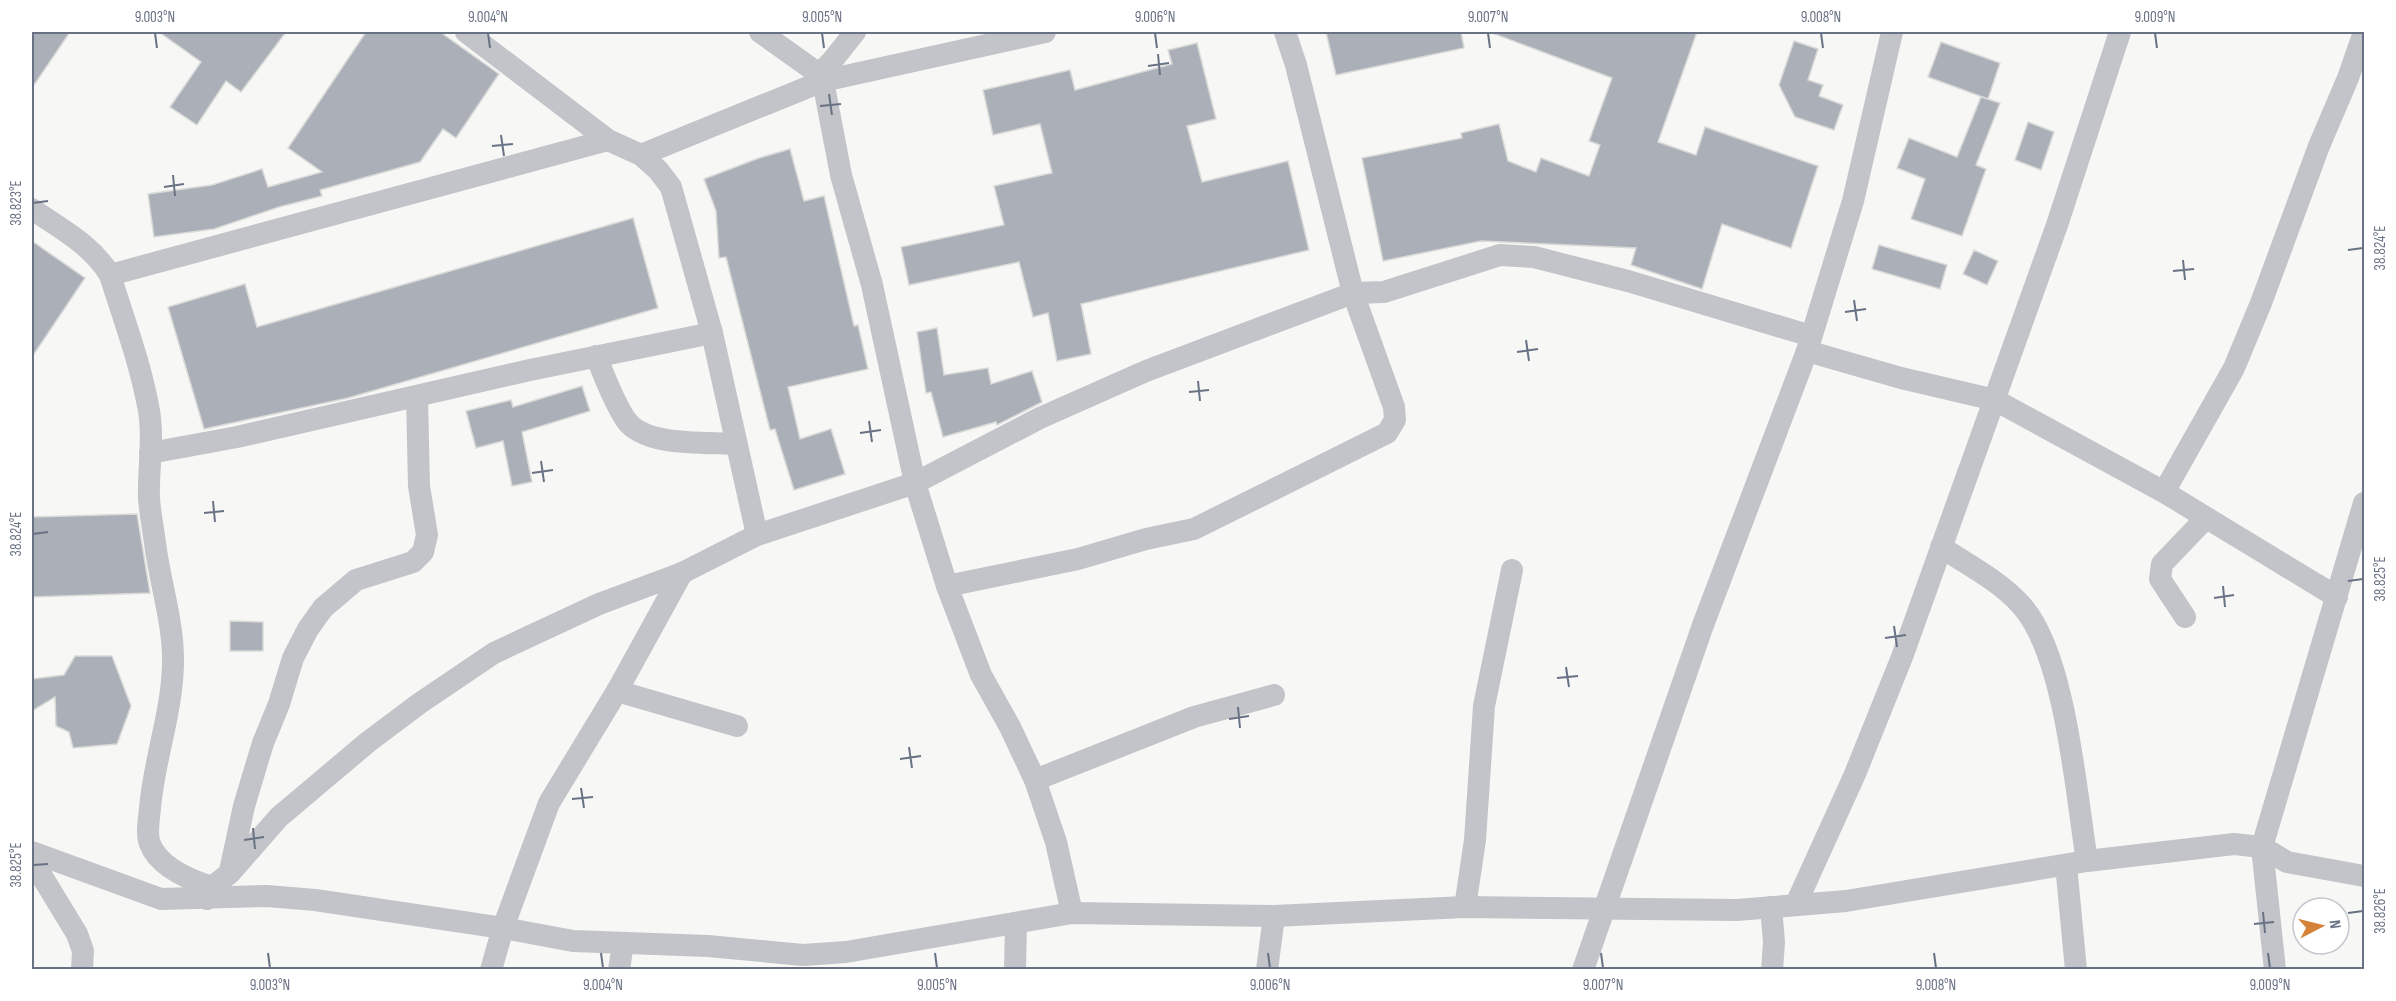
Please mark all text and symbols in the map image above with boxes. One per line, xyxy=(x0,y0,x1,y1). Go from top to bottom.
text: 9.003°N xyxy=(135,8,175,27)
text: 9.004°N xyxy=(468,8,508,27)
text: 9.005°N xyxy=(802,8,842,27)
text: 9.006°N xyxy=(1135,8,1175,27)
text: 9.007°N xyxy=(1468,8,1508,27)
text: 9.008°N xyxy=(1801,8,1841,27)
text: 9.009°N xyxy=(2135,8,2175,27)
text: 38.823°E xyxy=(7,180,26,226)
text: 38.824°E xyxy=(2371,226,2390,270)
text: 38.824°E xyxy=(7,512,26,556)
text: 38.825°E xyxy=(2371,556,2390,602)
text: 38.825°E xyxy=(7,842,26,888)
text: 38.826°E xyxy=(2371,888,2390,934)
north arrow xyxy=(2291,896,2351,956)
text: N xyxy=(2324,919,2344,930)
text: 9.003°N xyxy=(250,976,290,995)
text: 9.004°N xyxy=(583,976,623,995)
text: 9.005°N xyxy=(917,976,957,995)
text: 9.006°N xyxy=(1250,976,1290,995)
text: 9.007°N xyxy=(1583,976,1623,995)
text: 9.008°N xyxy=(1916,976,1956,995)
text: 9.009°N xyxy=(2250,976,2290,995)

